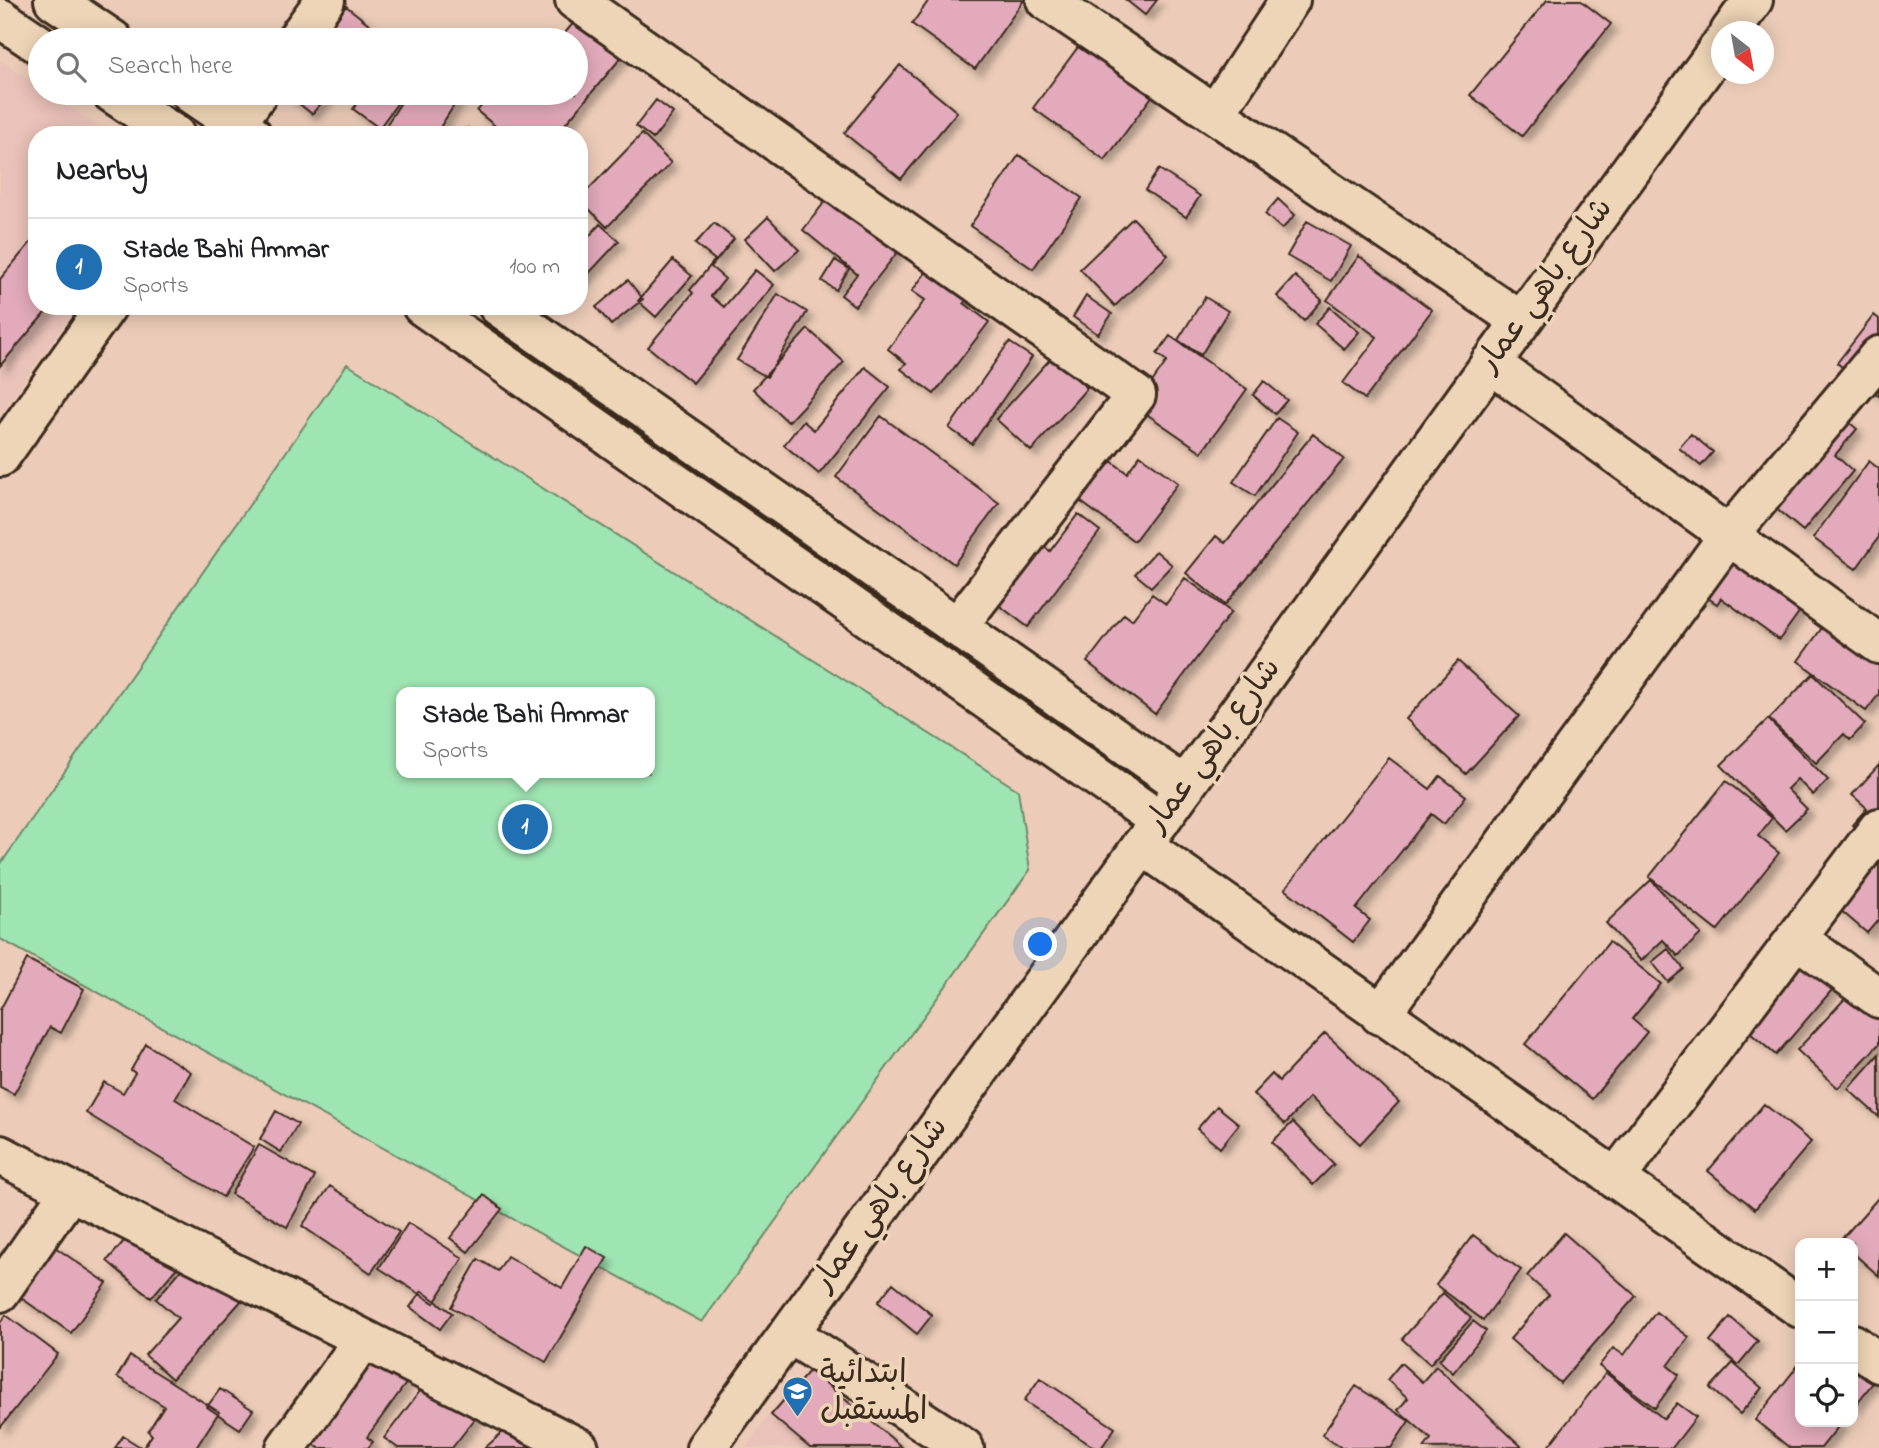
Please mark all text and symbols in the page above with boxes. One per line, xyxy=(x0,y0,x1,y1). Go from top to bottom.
north arrow xyxy=(1711,21,1774,84)
search box xyxy=(28,28,588,105)
icon: search xyxy=(52,48,90,86)
text: Search here xyxy=(108,48,233,86)
text: Nearby xyxy=(56,150,148,194)
street label: شارع باهي عمار xyxy=(1466,188,1627,385)
text: Stade Bahi Ammar xyxy=(123,232,329,270)
text: 1 xyxy=(75,251,83,284)
text: 100 m xyxy=(509,251,560,284)
text: Sports xyxy=(123,270,189,303)
street label: شارع باهي عمار xyxy=(1134,648,1295,845)
popup xyxy=(396,687,655,778)
text: Stade Bahi Ammar xyxy=(423,697,628,735)
text: Sports xyxy=(423,735,488,768)
pin: 1 xyxy=(502,801,548,853)
your location xyxy=(1023,927,1057,961)
street label: شارع باهي عمار xyxy=(801,1107,962,1304)
map controls xyxy=(1795,1238,1858,1427)
button: + xyxy=(1795,1238,1858,1301)
button: − xyxy=(1795,1301,1858,1364)
place label: ابتدائية المستقبل xyxy=(820,1351,928,1435)
button: locate xyxy=(1795,1364,1858,1427)
school or university icon: ابتدائية المستقبل xyxy=(780,1375,814,1419)

